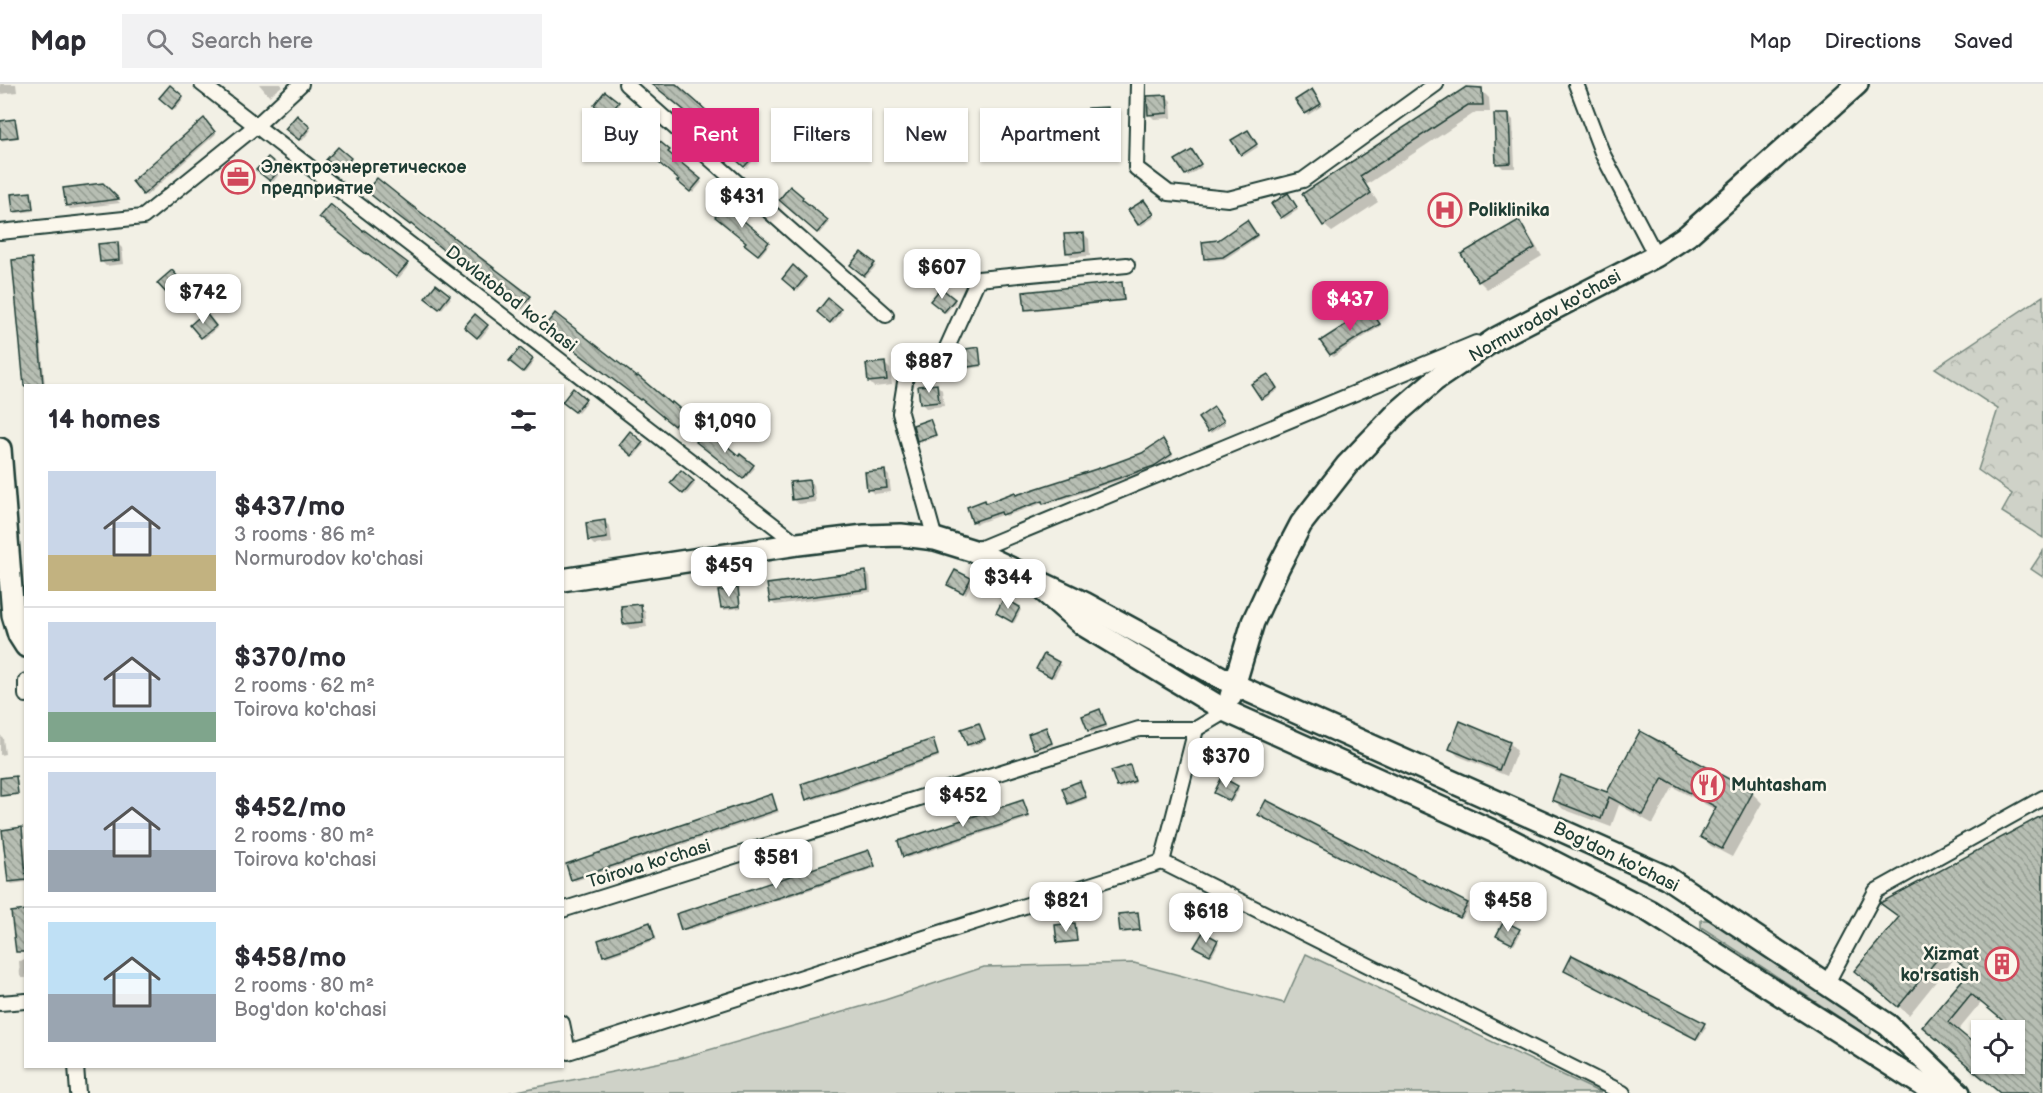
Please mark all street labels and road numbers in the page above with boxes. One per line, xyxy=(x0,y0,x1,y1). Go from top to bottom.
street label: Davlatobod ko’chasi xyxy=(441,241,581,357)
street label: Normurodov ko'chasi xyxy=(1465,265,1625,367)
street label: Bog'don ko'chasi xyxy=(1550,817,1682,897)
street label: Toirova ko'chasi xyxy=(585,835,713,893)

